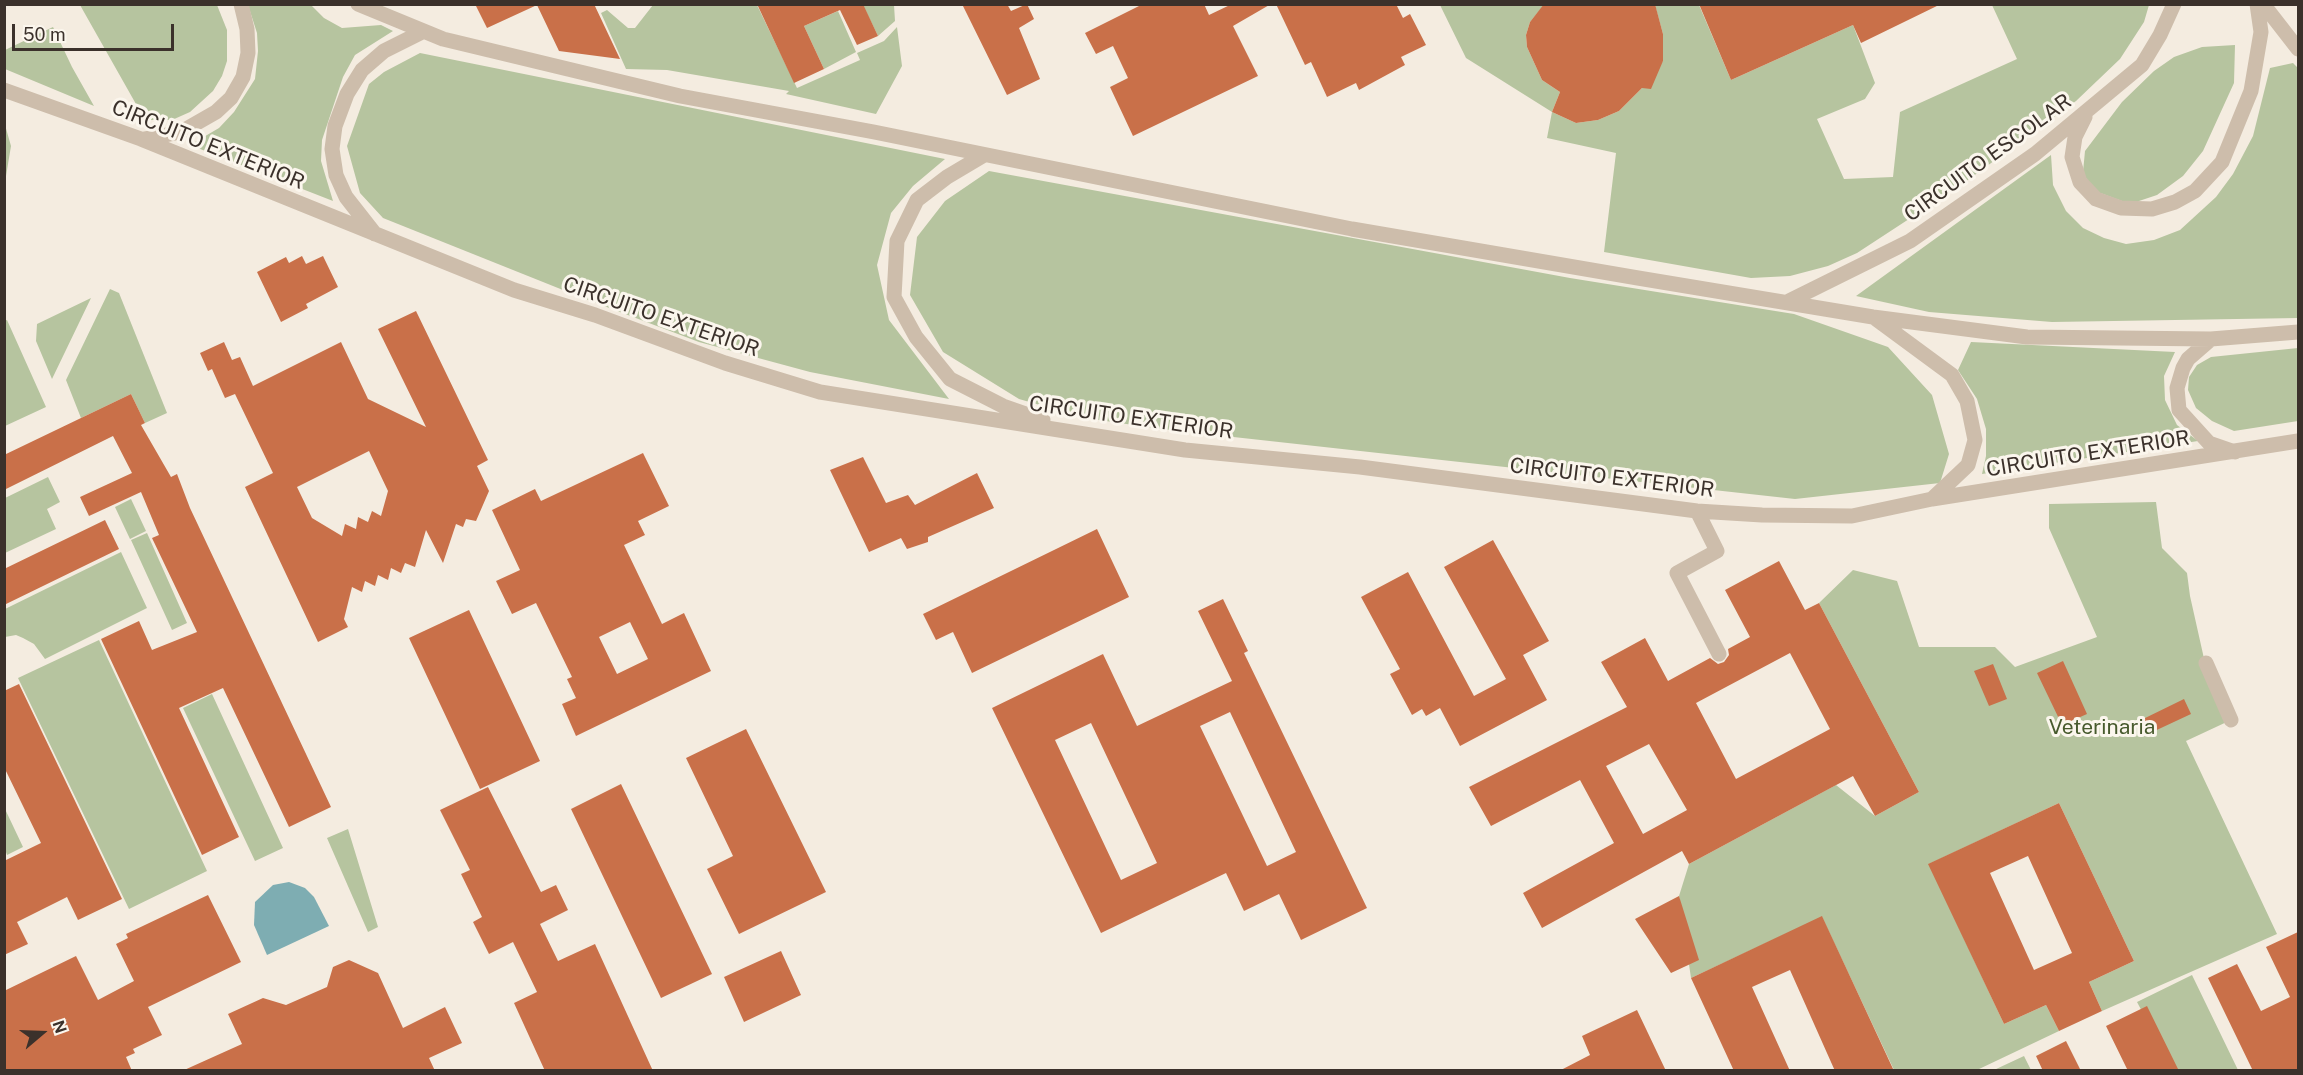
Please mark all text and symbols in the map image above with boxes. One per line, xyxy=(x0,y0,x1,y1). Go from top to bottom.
scale bar xyxy=(15,12,177,50)
text: 50 m xyxy=(23,24,66,45)
street label: CIRCUITO ESCOLAR xyxy=(1899,89,2077,227)
street label: CIRCUITO EXTERIOR xyxy=(108,95,308,195)
street label: CIRCUITO EXTERIOR xyxy=(560,272,762,362)
street label: CIRCUITO EXTERIOR xyxy=(1027,391,1235,445)
street label: CIRCUITO EXTERIOR xyxy=(1984,425,2192,483)
street label: CIRCUITO EXTERIOR xyxy=(1508,453,1716,503)
park label: Veterinaria xyxy=(2049,715,2155,741)
north arrow xyxy=(12,1003,72,1063)
text: N xyxy=(48,1018,71,1036)

